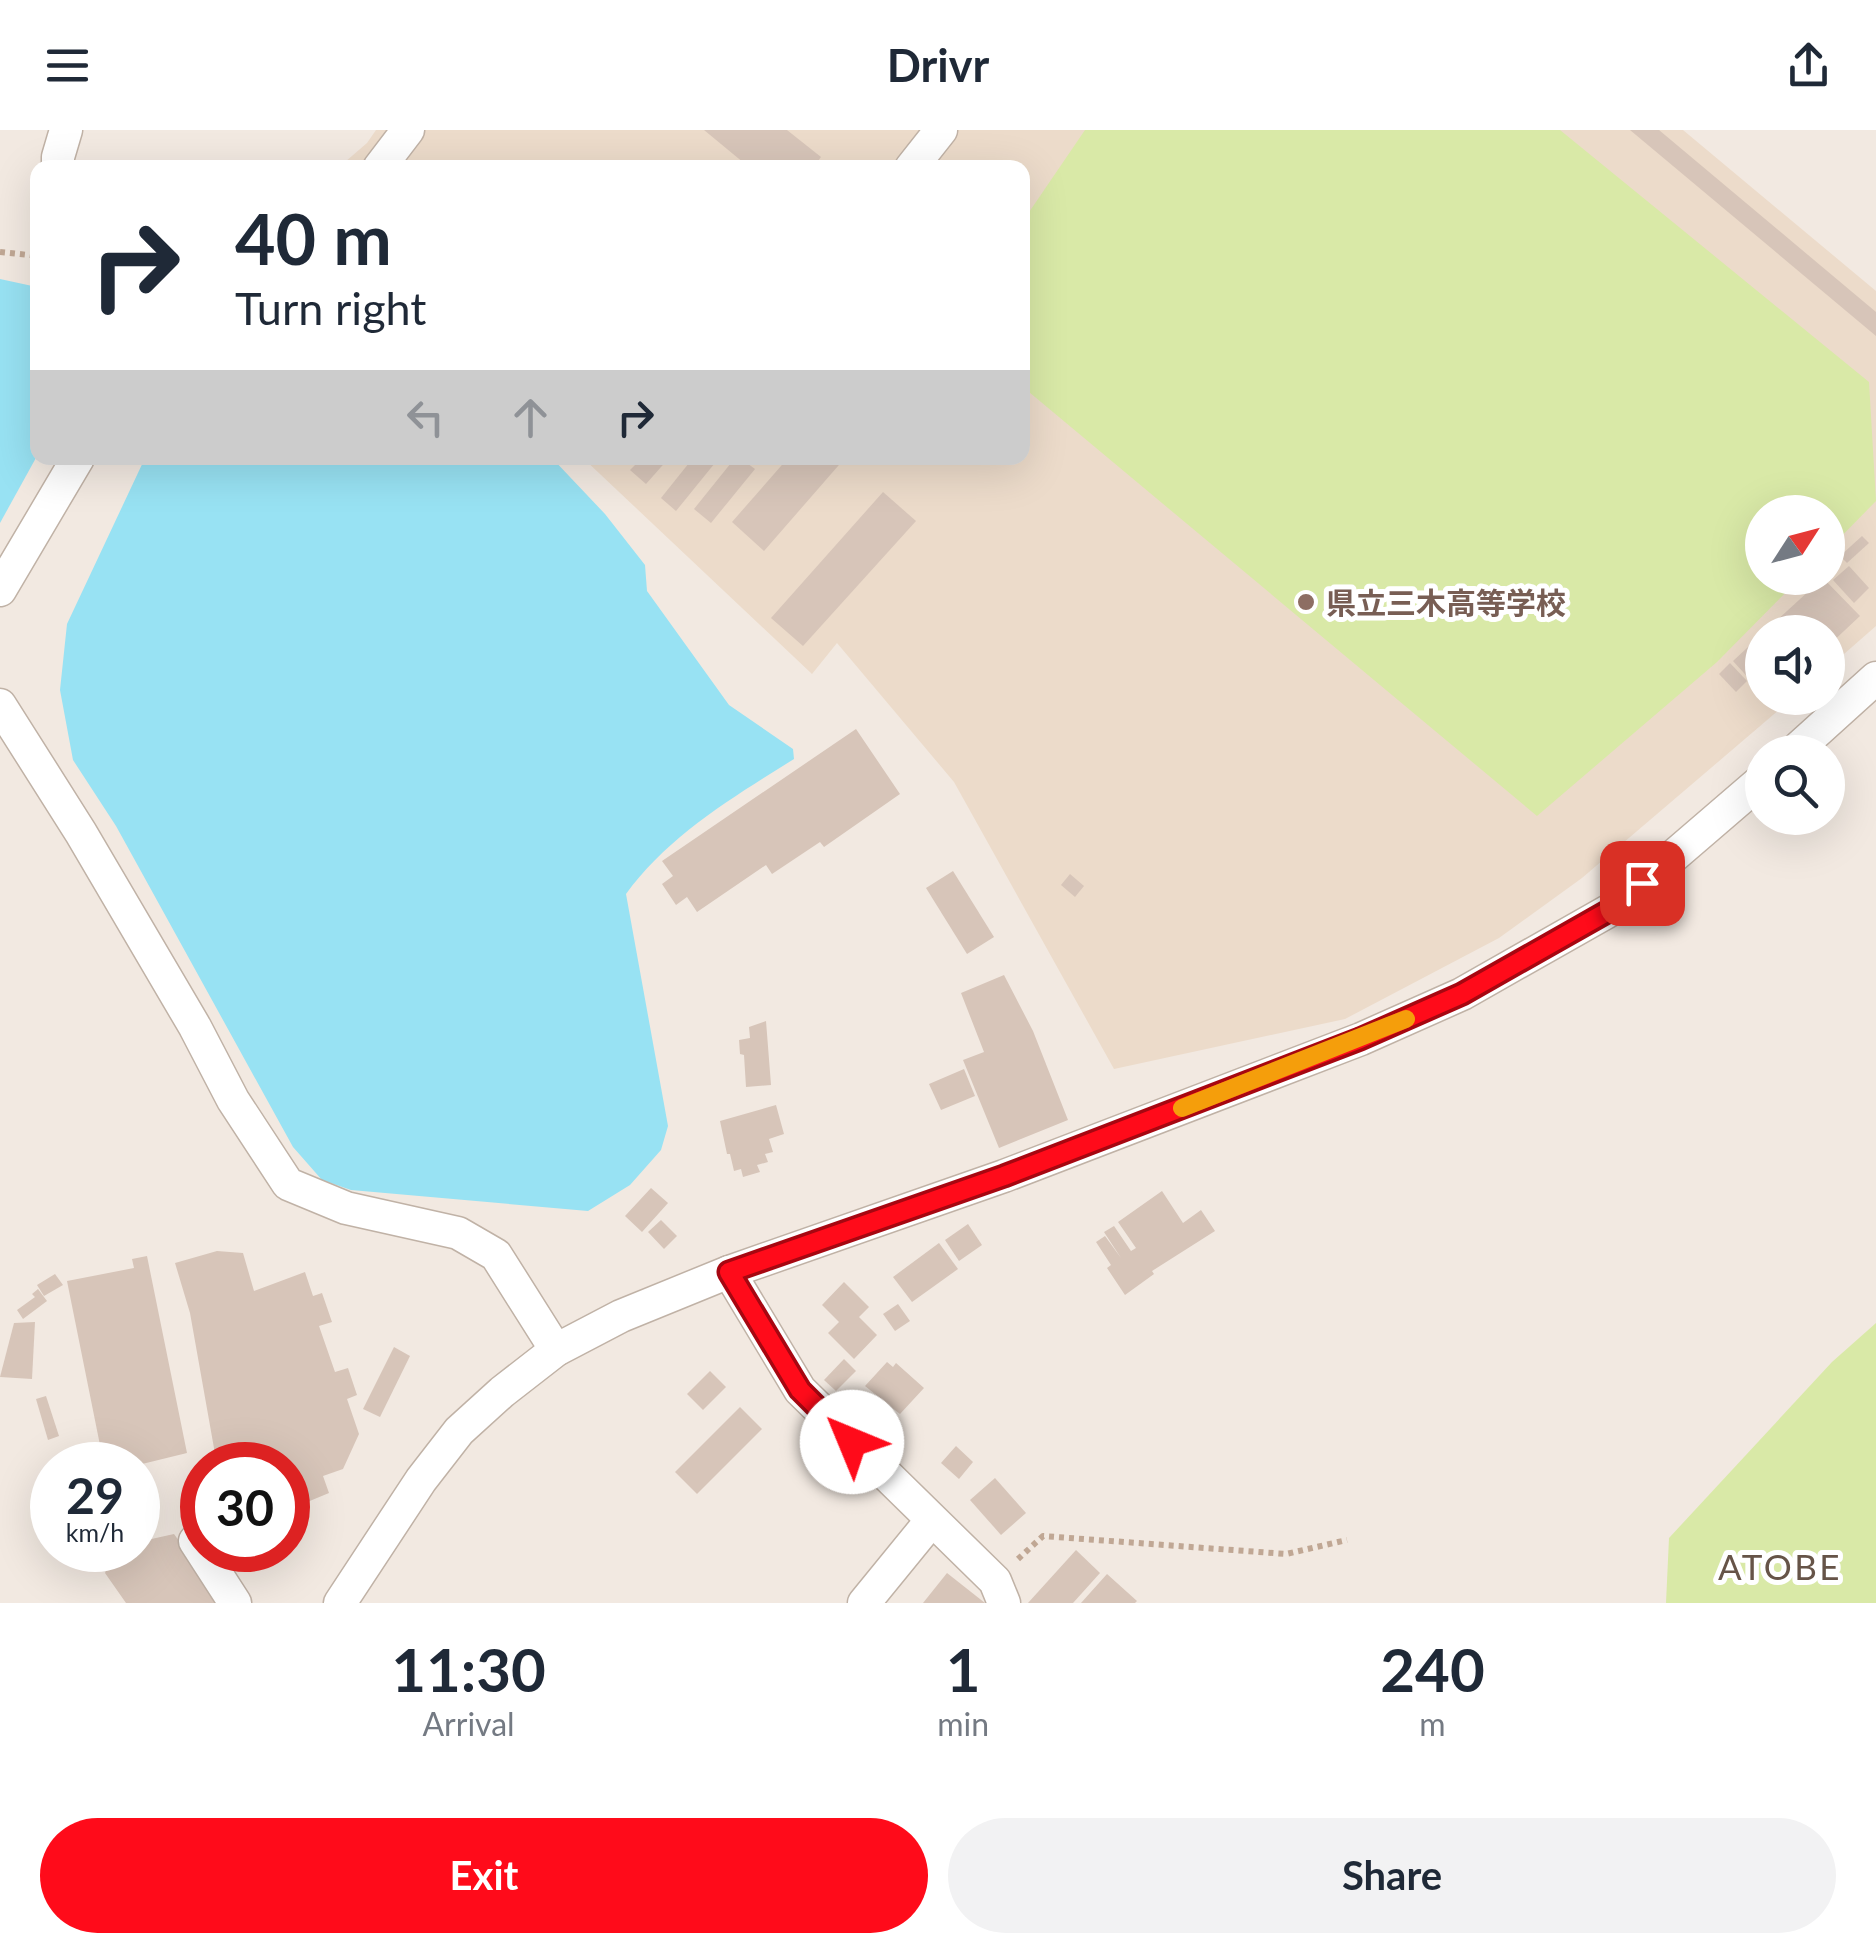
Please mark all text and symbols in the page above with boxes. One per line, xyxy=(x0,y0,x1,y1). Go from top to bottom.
icon: menu xyxy=(40,38,95,93)
text: Drivr xyxy=(887,38,989,92)
icon: share xyxy=(1781,38,1836,93)
text: 40 m xyxy=(235,196,392,280)
icon: right xyxy=(70,200,200,330)
text: Turn right xyxy=(235,281,426,335)
icon: left xyxy=(398,390,453,445)
icon: ahead xyxy=(503,390,558,445)
icon: right xyxy=(608,390,663,445)
north arrow xyxy=(1745,495,1845,595)
map controls xyxy=(1745,495,1845,835)
place label: 県立三木高等学校 xyxy=(1326,584,1566,620)
marker: 県立三木高等学校 xyxy=(1295,591,1317,613)
button: sound xyxy=(1745,615,1845,715)
button: search xyxy=(1745,735,1845,835)
pin xyxy=(1600,841,1685,926)
icon: arrive xyxy=(1615,856,1670,911)
position arrow xyxy=(800,1390,904,1494)
speed limit sign: 30 xyxy=(180,1442,310,1572)
text: 29 xyxy=(66,1465,124,1525)
text: km/h xyxy=(66,1517,124,1547)
district label: ATOBE xyxy=(1718,1545,1842,1587)
text: 11:30 xyxy=(391,1633,546,1705)
text: 1 xyxy=(946,1633,981,1705)
text: 240 xyxy=(1380,1633,1485,1705)
text: Arrival xyxy=(422,1704,515,1743)
text: min xyxy=(937,1704,989,1743)
text: m xyxy=(1419,1704,1446,1743)
button: Exit xyxy=(40,1818,928,1933)
button: Share xyxy=(948,1818,1836,1933)

